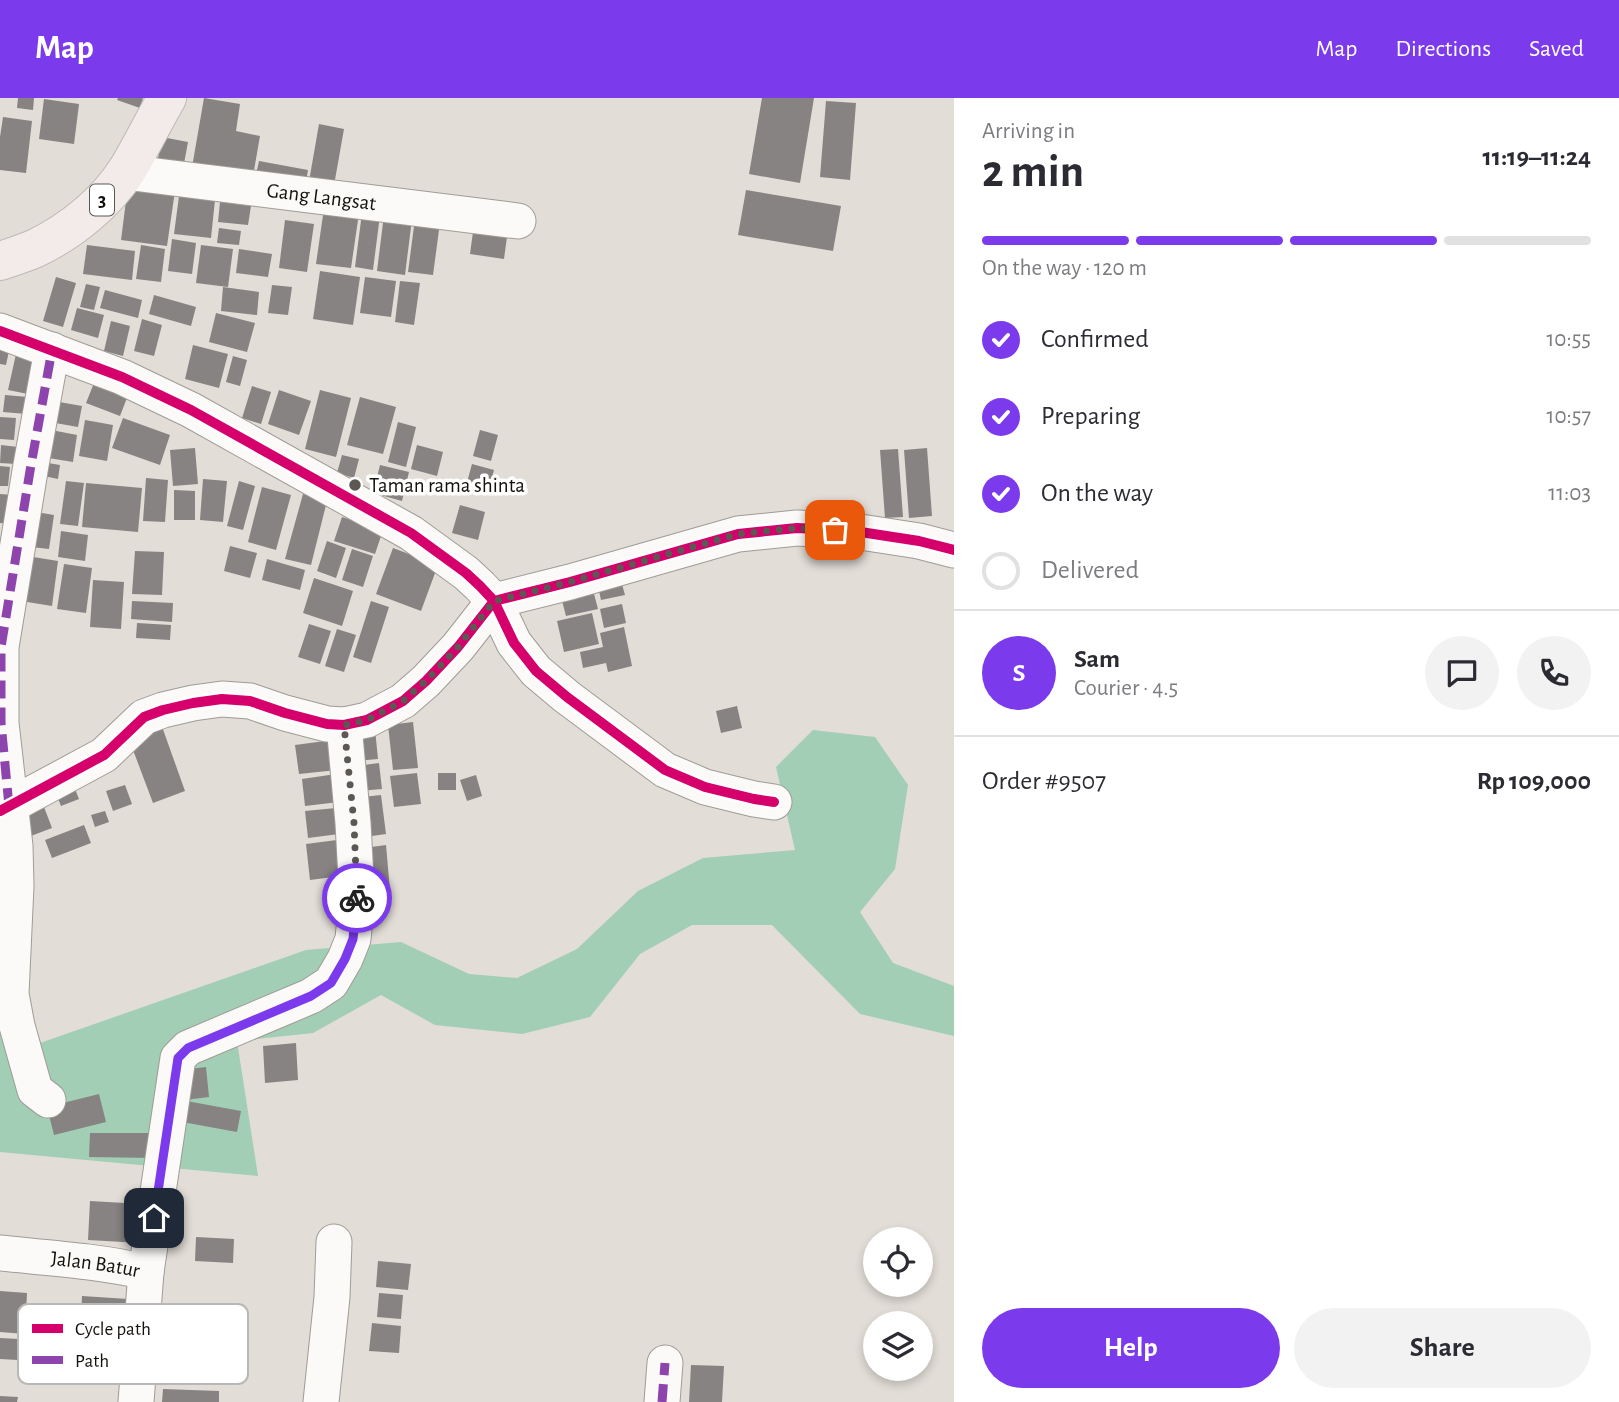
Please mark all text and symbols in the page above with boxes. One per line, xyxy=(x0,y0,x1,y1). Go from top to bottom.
text: Map xyxy=(35,32,94,65)
text: Map xyxy=(1315,37,1357,61)
text: Directions xyxy=(1395,37,1491,61)
text: Saved xyxy=(1529,37,1584,61)
text: Arriving in xyxy=(982,120,1075,143)
text: 11:19–11:24 xyxy=(1482,144,1591,170)
text: 2 min xyxy=(982,149,1084,195)
street label: Gang Langsat xyxy=(266,179,378,214)
road number: 3 xyxy=(90,184,114,216)
text: On the way · 120 m xyxy=(982,257,1147,280)
icon: check xyxy=(982,321,1020,359)
text: Confirmed xyxy=(1041,326,1149,352)
text: 10:55 xyxy=(1546,328,1591,351)
icon: check xyxy=(982,398,1020,436)
text: Preparing xyxy=(1041,403,1140,429)
text: 10:57 xyxy=(1546,405,1591,428)
place label: Taman rama shinta xyxy=(369,475,525,496)
icon: check xyxy=(982,475,1020,513)
marker: Taman rama shinta xyxy=(347,477,363,493)
text: On the way xyxy=(1041,480,1153,506)
text: 11:03 xyxy=(1548,482,1591,505)
pin xyxy=(805,500,865,560)
icon: bag xyxy=(816,511,854,549)
text: Delivered xyxy=(1041,557,1139,583)
button: chat xyxy=(1425,636,1499,710)
button: phone xyxy=(1517,636,1591,710)
text: Sam xyxy=(1074,646,1120,672)
text: S xyxy=(1013,660,1025,686)
text: Courier · 4.5 xyxy=(1074,677,1178,700)
text: Order #9507 xyxy=(982,768,1106,794)
text: Rp 109,000 xyxy=(1477,768,1591,794)
courier xyxy=(322,863,392,933)
icon: bike xyxy=(338,879,376,917)
pin xyxy=(124,1188,184,1248)
icon: home xyxy=(135,1199,173,1237)
map controls xyxy=(863,1227,933,1381)
button: locate xyxy=(863,1227,933,1297)
street label: Jalan Batur xyxy=(50,1247,142,1281)
legend xyxy=(18,1304,248,1384)
button: Help xyxy=(982,1308,1280,1388)
button: Share xyxy=(1294,1308,1591,1388)
button: layers xyxy=(863,1311,933,1381)
text: Cycle path xyxy=(75,1320,151,1339)
text: Path xyxy=(75,1352,109,1371)

